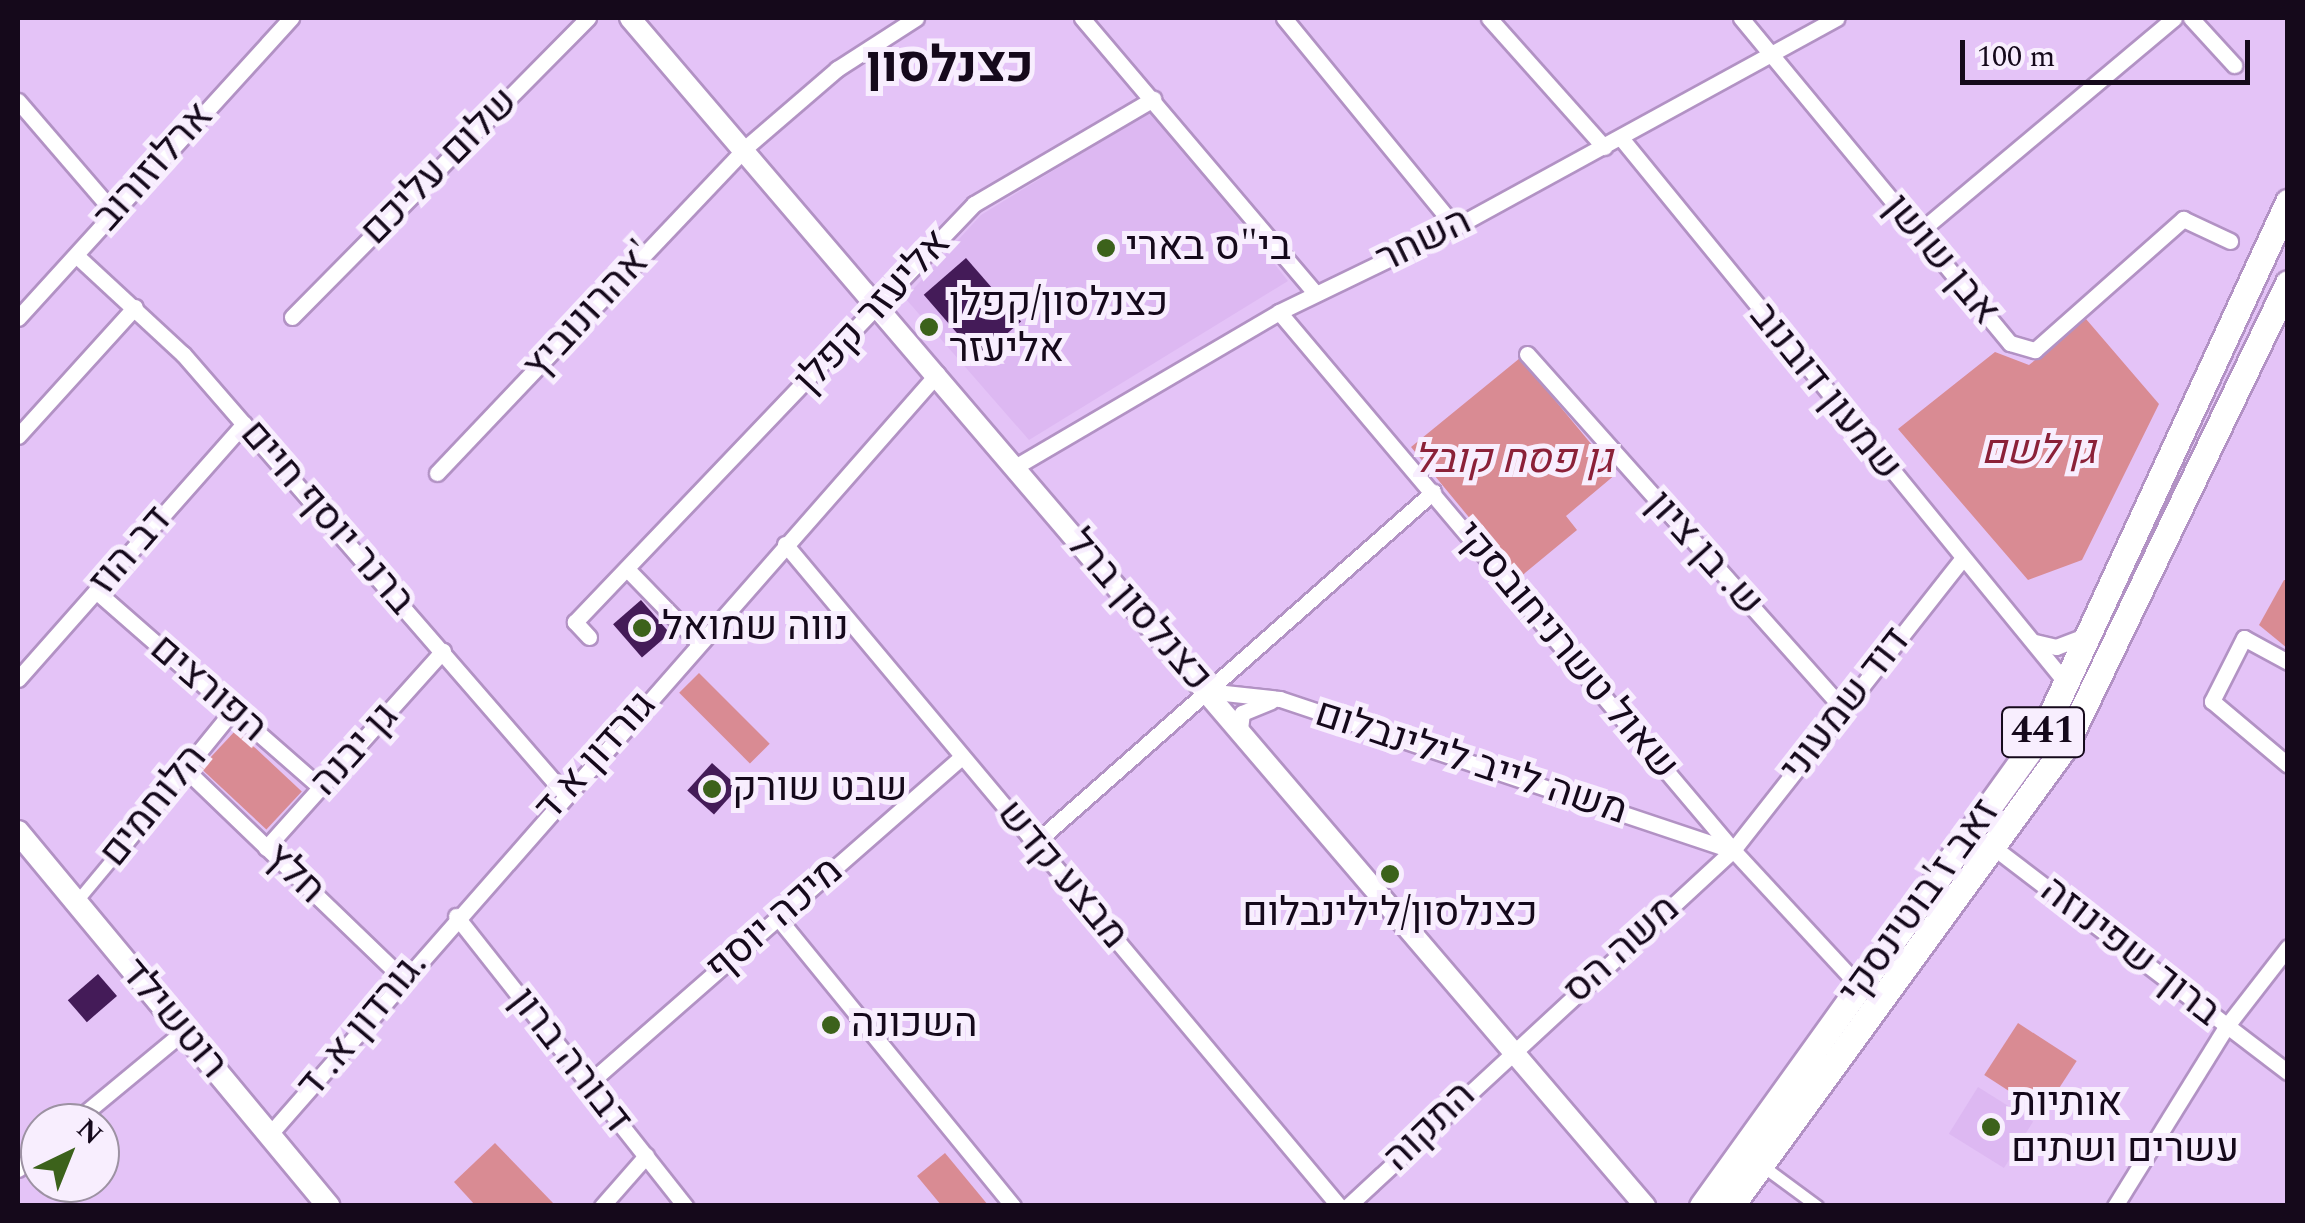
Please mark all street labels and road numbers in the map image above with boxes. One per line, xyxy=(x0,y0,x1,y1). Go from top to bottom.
street label: שלום עליכם xyxy=(352,79,528,255)
street label: ארלוזורוב xyxy=(84,93,224,241)
street label: אבן שושן xyxy=(1873,185,2009,335)
street label: השחר xyxy=(1369,198,1479,284)
street label: אליעזר קפלן xyxy=(785,220,961,404)
street label: אהרונוביץ' xyxy=(514,232,666,390)
street label: שמעון דובנוב xyxy=(1739,293,1911,491)
street label: ברנר יוסף חיים xyxy=(230,411,424,625)
street label: ש. בן ציון xyxy=(1635,482,1773,626)
street label: דב הוז xyxy=(80,497,182,605)
street label: שאול טשרניחובסקי xyxy=(1444,512,1688,790)
street label: כצנלסון ברל xyxy=(1055,520,1221,702)
street label: דוד שמעוני xyxy=(1771,618,1921,792)
street label: הפורצים xyxy=(140,625,276,753)
street label: גורדון א ד xyxy=(525,682,667,832)
street label: משה לייב לילינבלום xyxy=(1309,690,1633,836)
street label: גן יבנה xyxy=(301,694,409,806)
road number: 441 xyxy=(2000,699,2086,765)
street label: הלוחמים xyxy=(90,735,218,877)
street label: זאב ז'בוטינסקי xyxy=(1830,790,2010,1014)
street label: מבצע קדש xyxy=(986,791,1138,959)
street label: חלץ xyxy=(254,834,334,914)
street label: מיכה יוסף xyxy=(697,848,853,992)
street label: ברוך שפינוזה xyxy=(2030,867,2230,1037)
street label: משה הס xyxy=(1554,885,1690,1015)
street label: גורדון א. ד. xyxy=(288,942,438,1108)
street label: רוטשילד xyxy=(109,949,237,1089)
street label: דבורה ברון xyxy=(498,979,642,1143)
street label: התקוה xyxy=(1374,1072,1486,1182)

